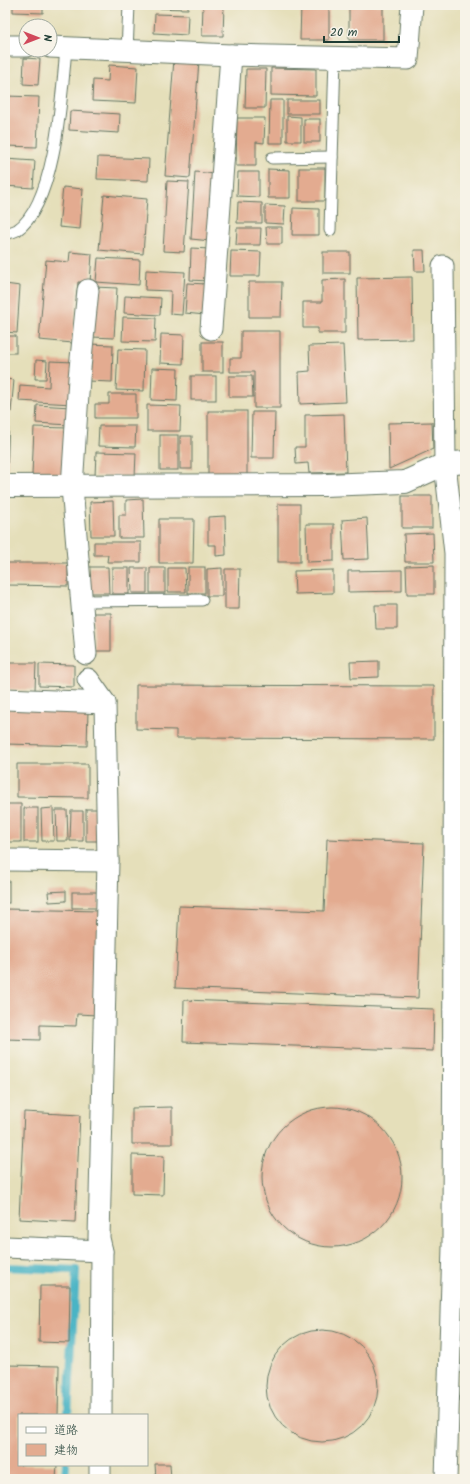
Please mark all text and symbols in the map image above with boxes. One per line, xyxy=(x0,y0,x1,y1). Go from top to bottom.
north arrow xyxy=(18,18,58,58)
scale bar xyxy=(324,18,399,44)
text: 20 m xyxy=(330,23,358,42)
text: N xyxy=(38,35,56,42)
legend xyxy=(18,1414,148,1466)
text: 道路 xyxy=(54,1421,78,1440)
text: 建物 xyxy=(54,1441,78,1460)

